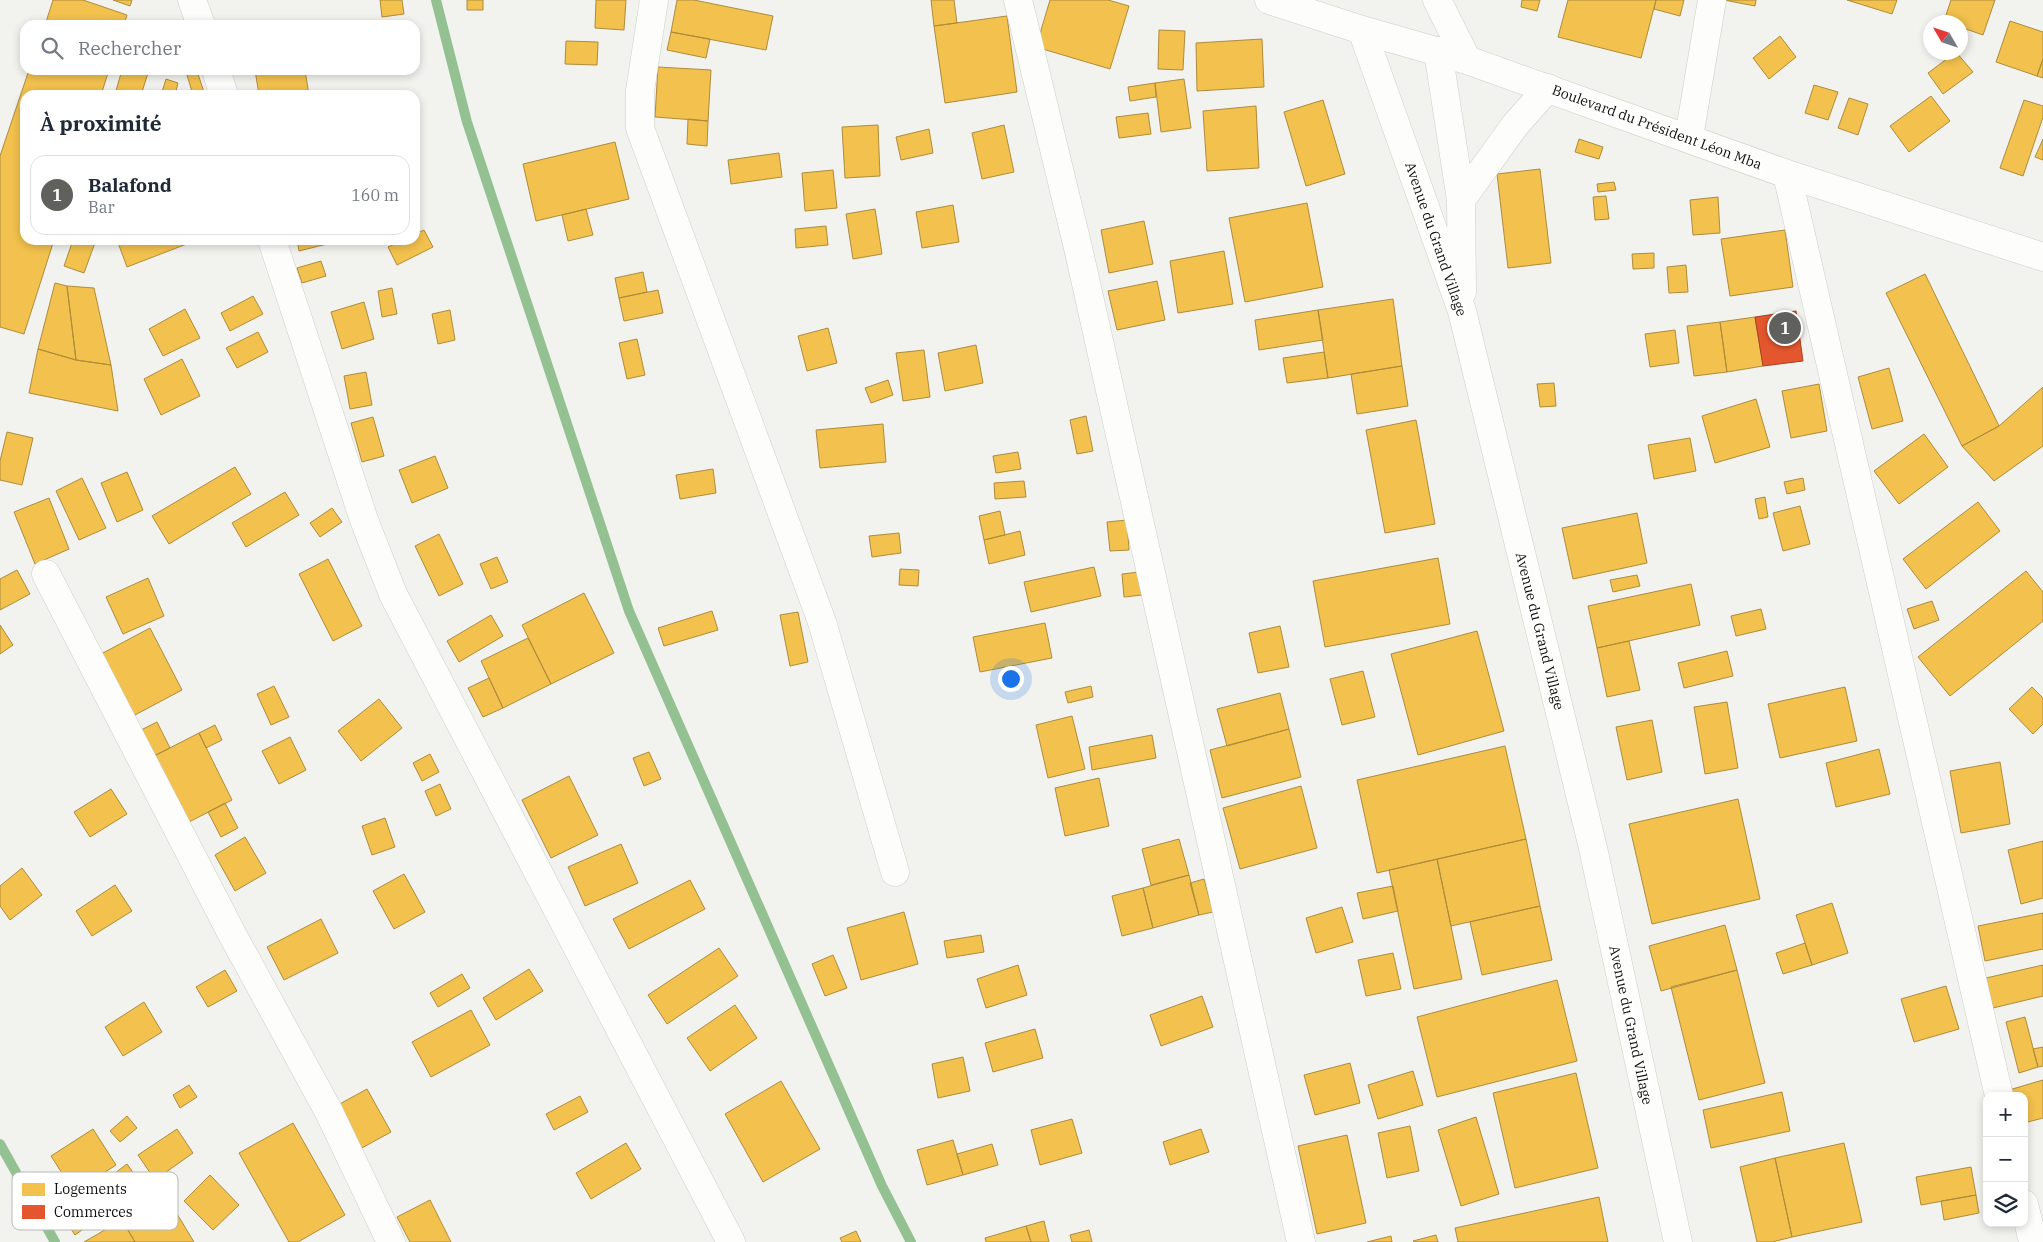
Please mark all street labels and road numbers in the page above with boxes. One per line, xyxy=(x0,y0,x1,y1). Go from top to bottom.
street label: Boulevard du Président Léon Mba xyxy=(1550,81,1765,174)
street label: Avenue du Grand Village xyxy=(1401,159,1471,319)
street label: Avenue du Grand Village xyxy=(1512,550,1568,712)
street label: Avenue du Grand Village xyxy=(1605,944,1657,1106)

